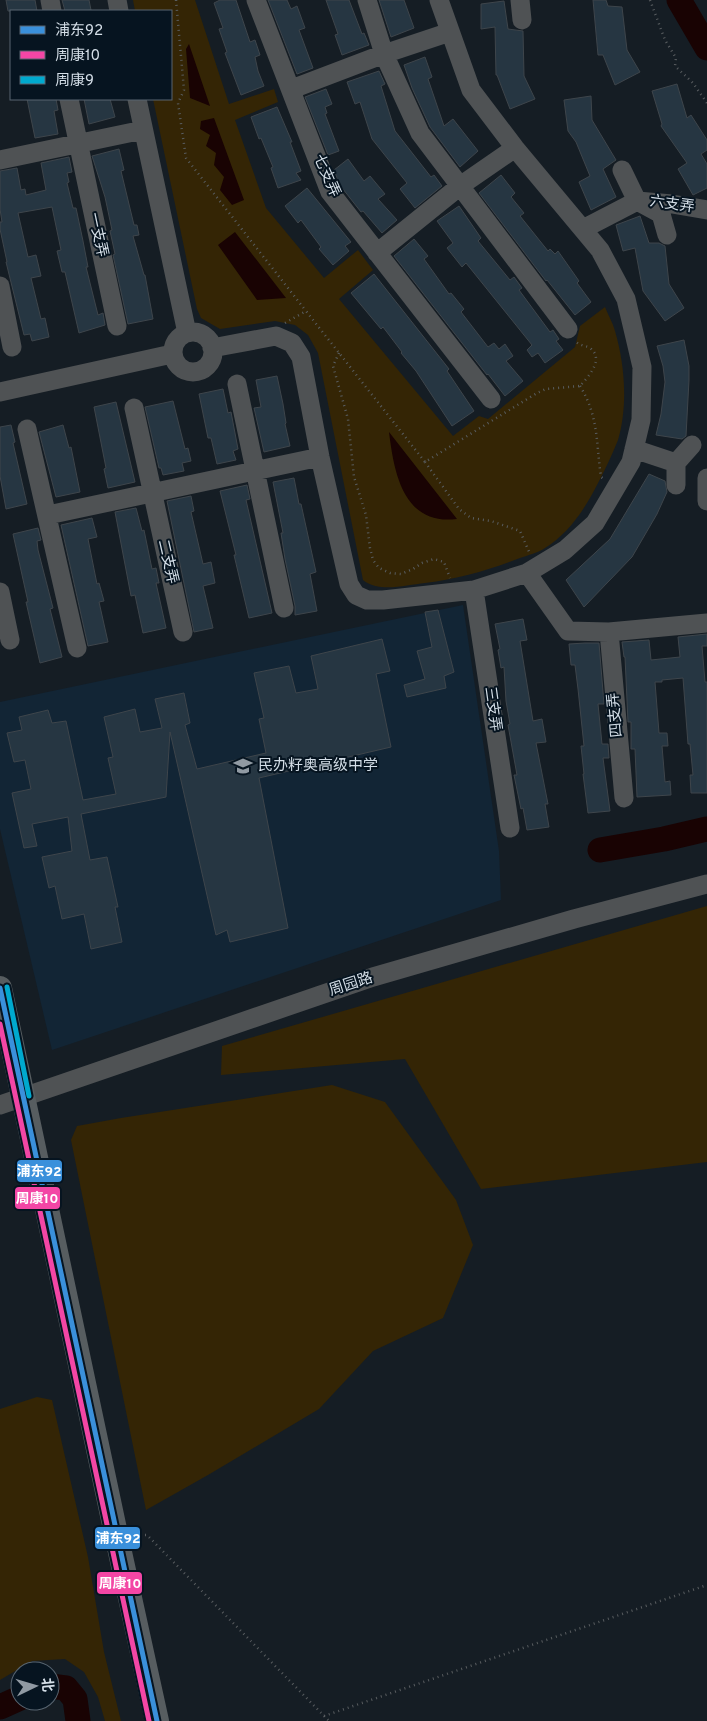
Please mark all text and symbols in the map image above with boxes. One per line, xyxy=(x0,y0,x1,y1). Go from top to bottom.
legend xyxy=(10,10,172,100)
text: 浦东92 xyxy=(55,21,103,41)
text: 周康10 xyxy=(55,47,100,66)
text: 周康9 xyxy=(55,72,94,91)
street label: 七支弄 xyxy=(308,152,344,200)
street label: 六支弄 xyxy=(648,192,696,218)
street label: 一支弄 xyxy=(83,211,111,259)
street label: 二支弄 xyxy=(153,538,181,586)
street label: 三支弄 xyxy=(479,685,505,733)
street label: 四支弄 xyxy=(605,692,627,738)
school or university icon: 民办籽奥高级中学 xyxy=(232,755,254,777)
place label: 民办籽奥高级中学 xyxy=(258,757,378,776)
street label: 周园路 xyxy=(327,969,375,1001)
line badge: 浦东92 xyxy=(16,1159,63,1183)
text: 浦东92 xyxy=(16,1163,62,1181)
line badge: 周康10 xyxy=(14,1186,61,1210)
text: 周康10 xyxy=(16,1190,58,1208)
line badge: 浦东92 xyxy=(94,1526,141,1550)
text: 浦东92 xyxy=(95,1530,141,1548)
line badge: 周康10 xyxy=(96,1571,143,1595)
text: 周康10 xyxy=(99,1575,141,1593)
north arrow xyxy=(10,1661,60,1711)
text: 北 xyxy=(37,1677,56,1693)

